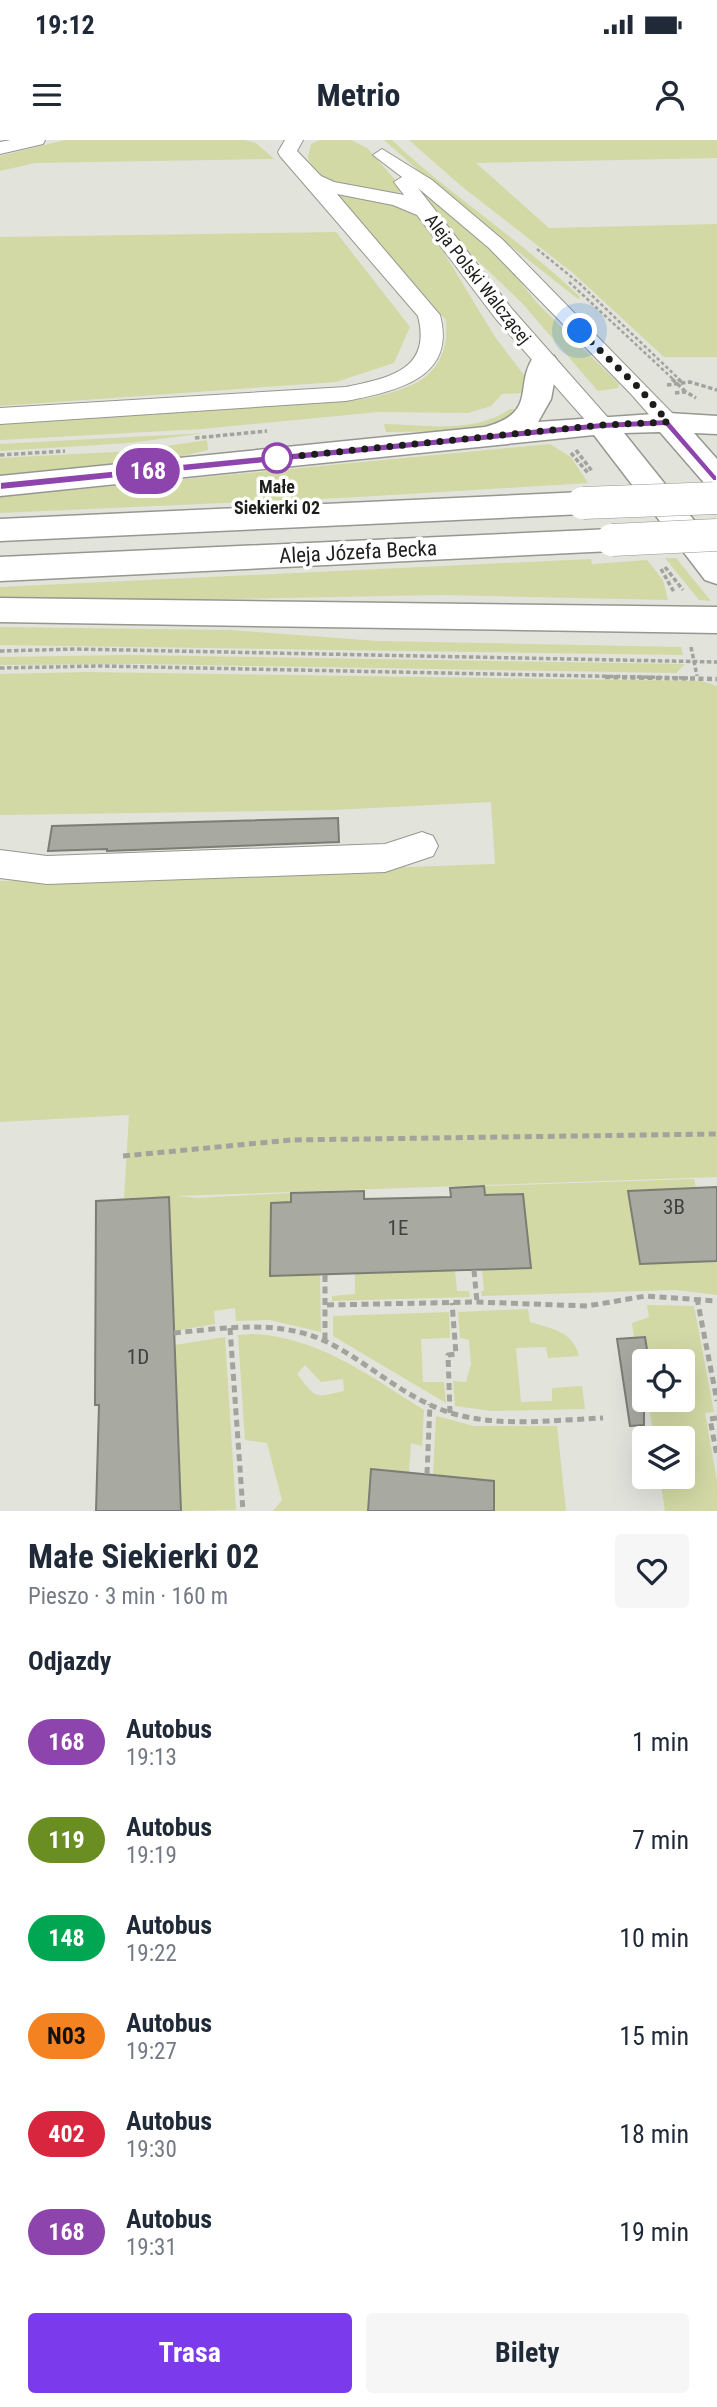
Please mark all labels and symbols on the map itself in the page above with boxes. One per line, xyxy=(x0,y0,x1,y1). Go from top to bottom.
street label: Aleja Polski Walczącej xyxy=(421,210,536,348)
your location xyxy=(562,313,597,348)
marker: Małe Siekierki 02 xyxy=(262,443,292,473)
line badge: 168 xyxy=(108,448,188,494)
place label: Małe Siekierki 02 xyxy=(234,476,320,518)
street label: Aleja Józefa Becka xyxy=(279,536,437,568)
house number: 3B xyxy=(663,1195,685,1219)
house number: 1E xyxy=(388,1216,408,1240)
house number: 1D xyxy=(127,1345,149,1369)

